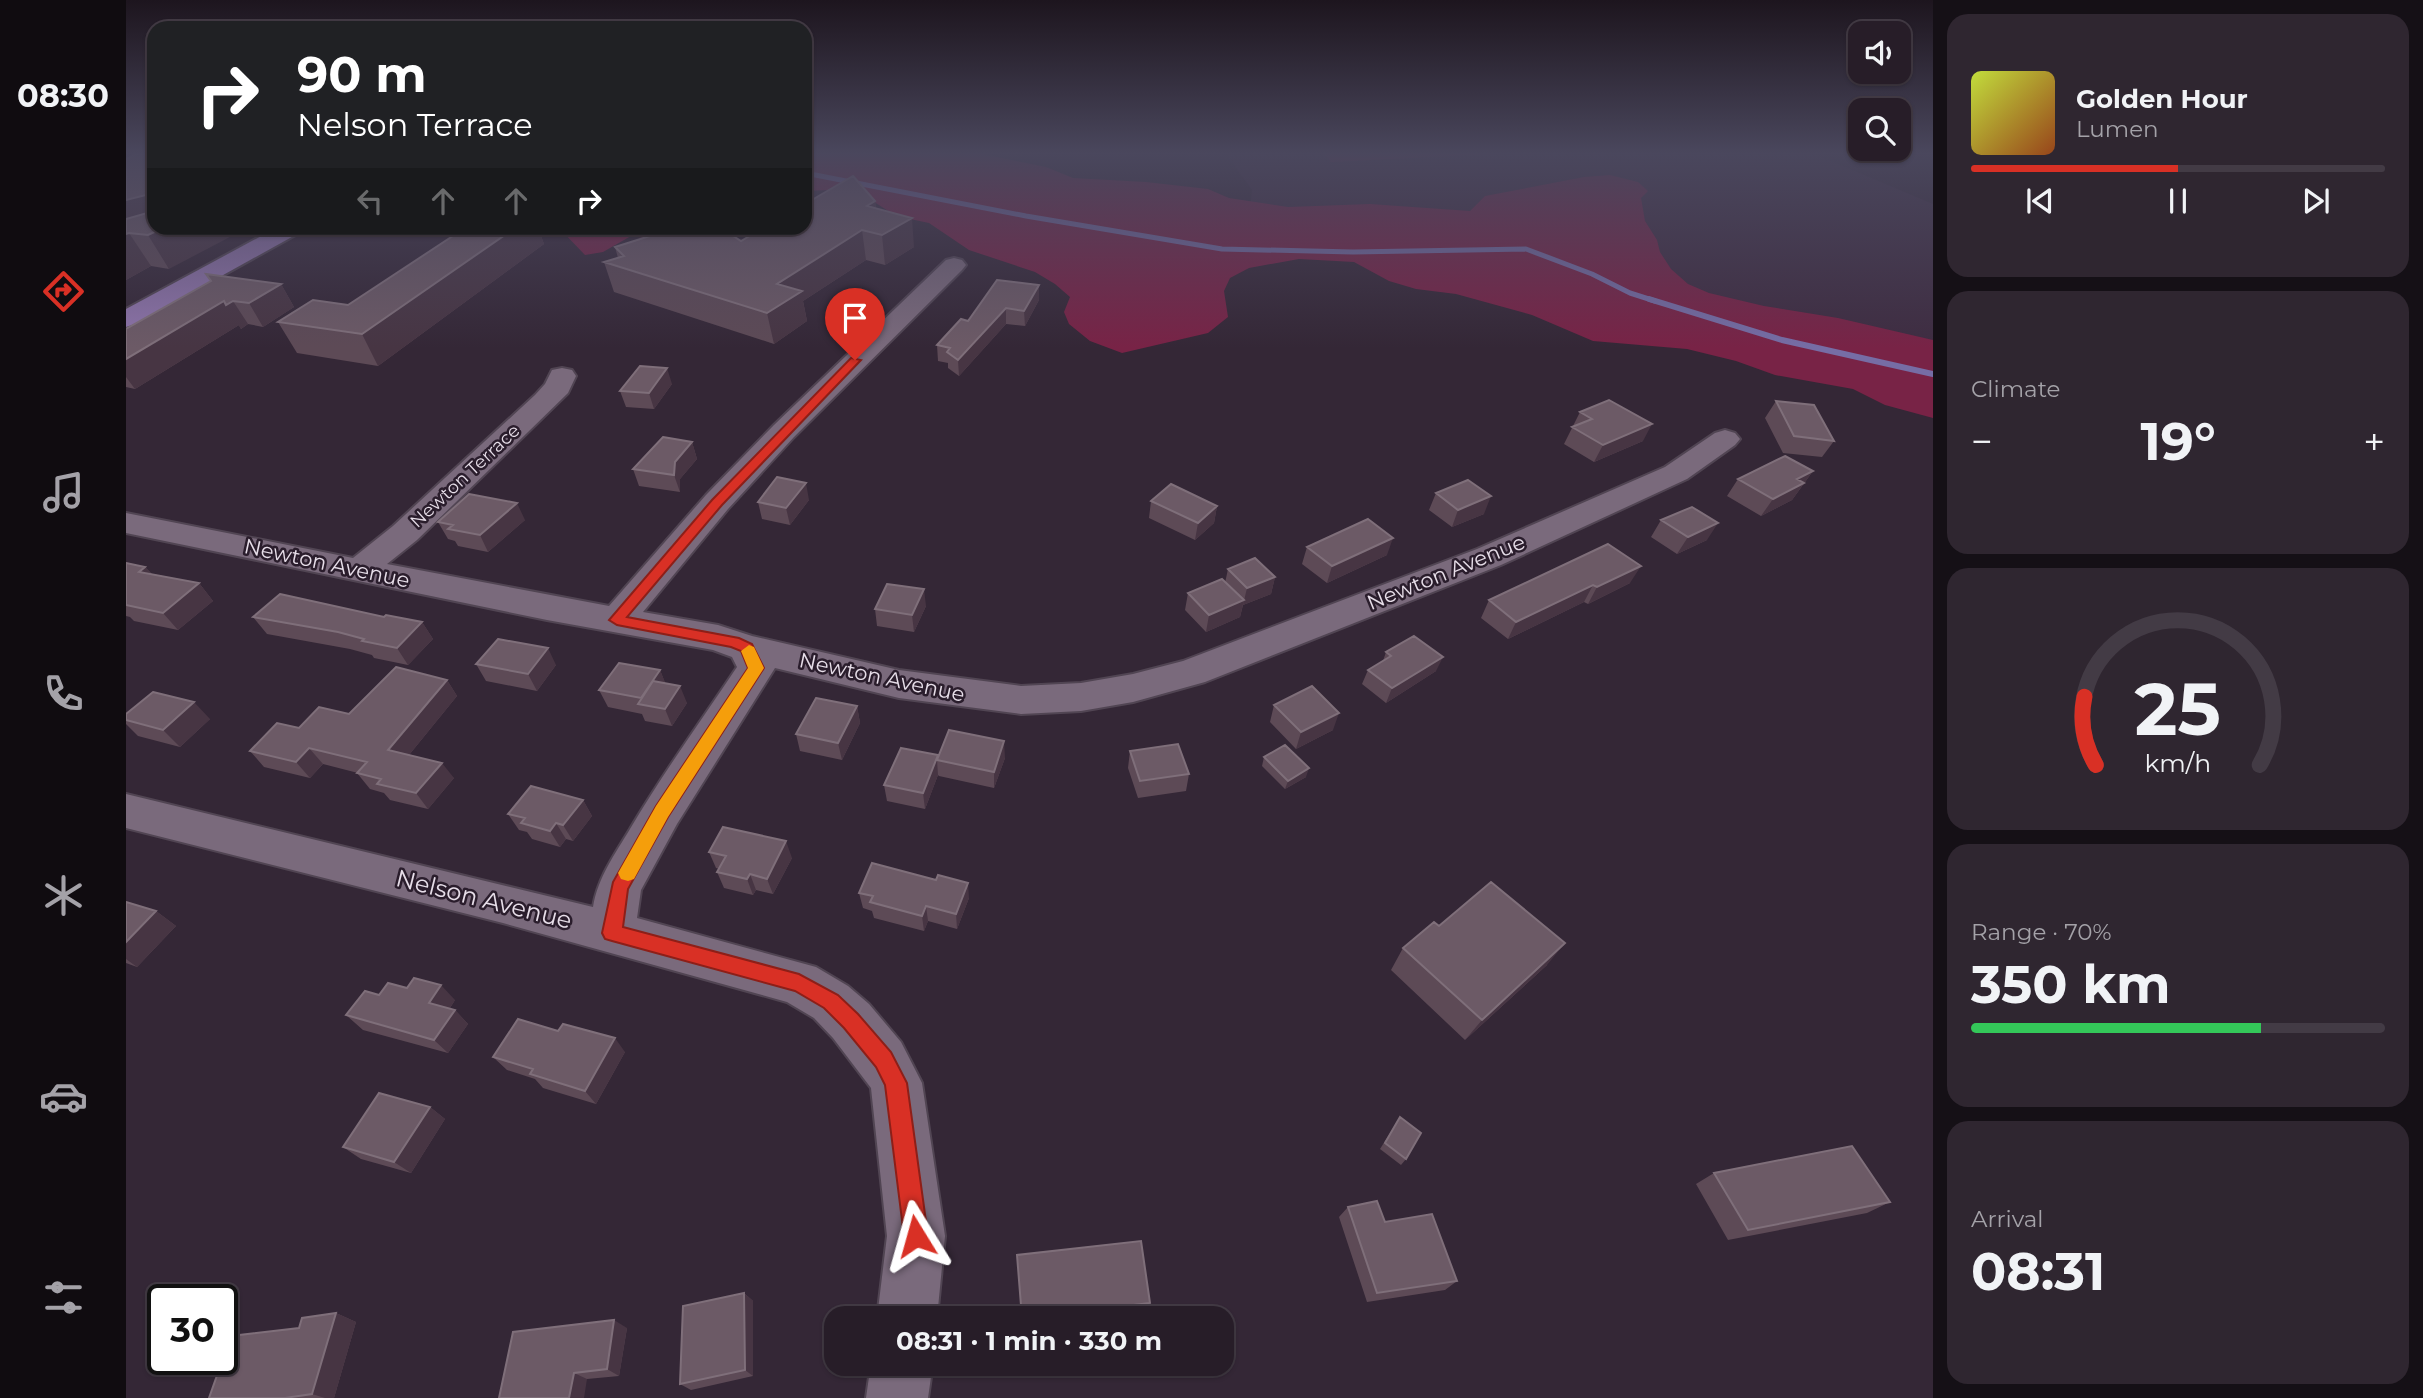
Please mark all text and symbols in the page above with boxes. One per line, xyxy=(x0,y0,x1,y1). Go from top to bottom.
map controls xyxy=(1848,21,1911,161)
button: sound xyxy=(1848,21,1911,84)
text: 90 m xyxy=(297,45,427,104)
icon: right xyxy=(182,49,273,140)
text: 08:30 xyxy=(17,76,109,115)
text: Golden Hour xyxy=(2076,83,2248,115)
button: search xyxy=(1848,98,1911,161)
text: Nelson Terrace xyxy=(297,105,533,144)
text: Lumen xyxy=(2076,115,2159,143)
icon: left xyxy=(351,182,389,220)
icon: ahead xyxy=(424,182,462,220)
icon: ahead xyxy=(497,182,535,220)
icon: right xyxy=(570,182,608,220)
icon: previous xyxy=(2021,182,2059,220)
icon: pause xyxy=(2159,182,2197,220)
icon: next xyxy=(2297,182,2335,220)
icon: directions xyxy=(39,267,88,316)
pin xyxy=(825,288,885,360)
icon: arrive xyxy=(836,299,874,337)
text: Climate xyxy=(1971,375,2060,403)
text: 19° xyxy=(2140,410,2216,473)
text: − xyxy=(1971,418,1993,465)
text: + xyxy=(2363,418,2385,465)
street label: Newton Terrace xyxy=(406,420,524,532)
icon: music xyxy=(39,468,88,517)
street label: Newton Avenue xyxy=(1363,529,1529,615)
street label: Newton Avenue xyxy=(242,533,412,593)
street label: Newton Avenue xyxy=(797,647,967,707)
text: 25 xyxy=(2135,665,2221,753)
icon: phone xyxy=(39,669,88,718)
text: km/h xyxy=(2145,748,2211,778)
street label: Nelson Avenue xyxy=(393,863,575,935)
icon: climate xyxy=(39,871,88,920)
text: Range · 70% xyxy=(1971,918,2112,946)
text: 350 km xyxy=(1971,953,2171,1016)
icon: car xyxy=(39,1072,88,1121)
position arrow xyxy=(879,1199,953,1273)
text: Arrival xyxy=(1971,1205,2044,1233)
text: 08:31 xyxy=(1971,1240,2105,1303)
icon: filters xyxy=(39,1273,88,1322)
speed limit sign: 30 xyxy=(147,1284,238,1375)
text: 08:31 · 1 min · 330 m xyxy=(896,1325,1162,1357)

